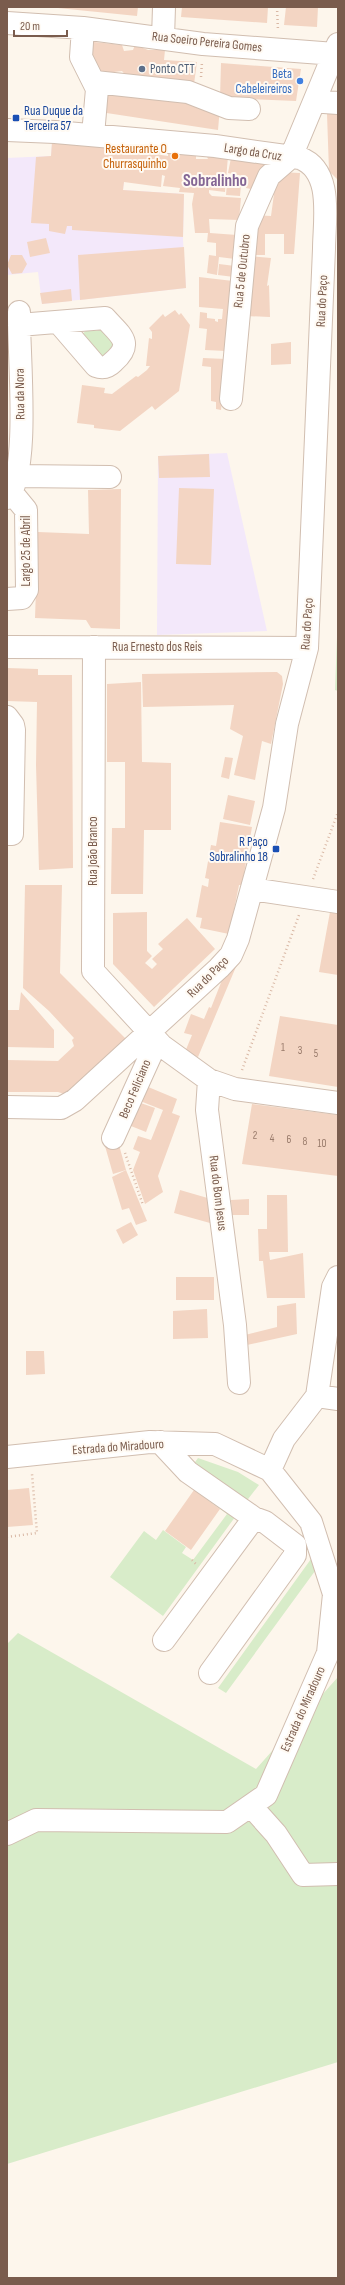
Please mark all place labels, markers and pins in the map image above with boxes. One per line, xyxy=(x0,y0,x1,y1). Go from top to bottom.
place label: Ponto CTT xyxy=(150,61,195,77)
marker: Ponto CTT xyxy=(137,64,147,74)
place label: Beta Cabeleireiros xyxy=(235,66,292,97)
marker: Beta Cabeleireiros xyxy=(295,76,305,86)
place label: Rua Duque da Terceira 57 xyxy=(24,103,83,134)
marker: Rua Duque da Terceira 57 xyxy=(11,113,21,123)
place label: Restaurante O Churrasquinho xyxy=(103,141,167,172)
marker: Restaurante O Churrasquinho xyxy=(170,151,180,161)
place label: R Paço Sobralinho 18 xyxy=(209,834,268,865)
marker: R Paço Sobralinho 18 xyxy=(271,844,281,854)

